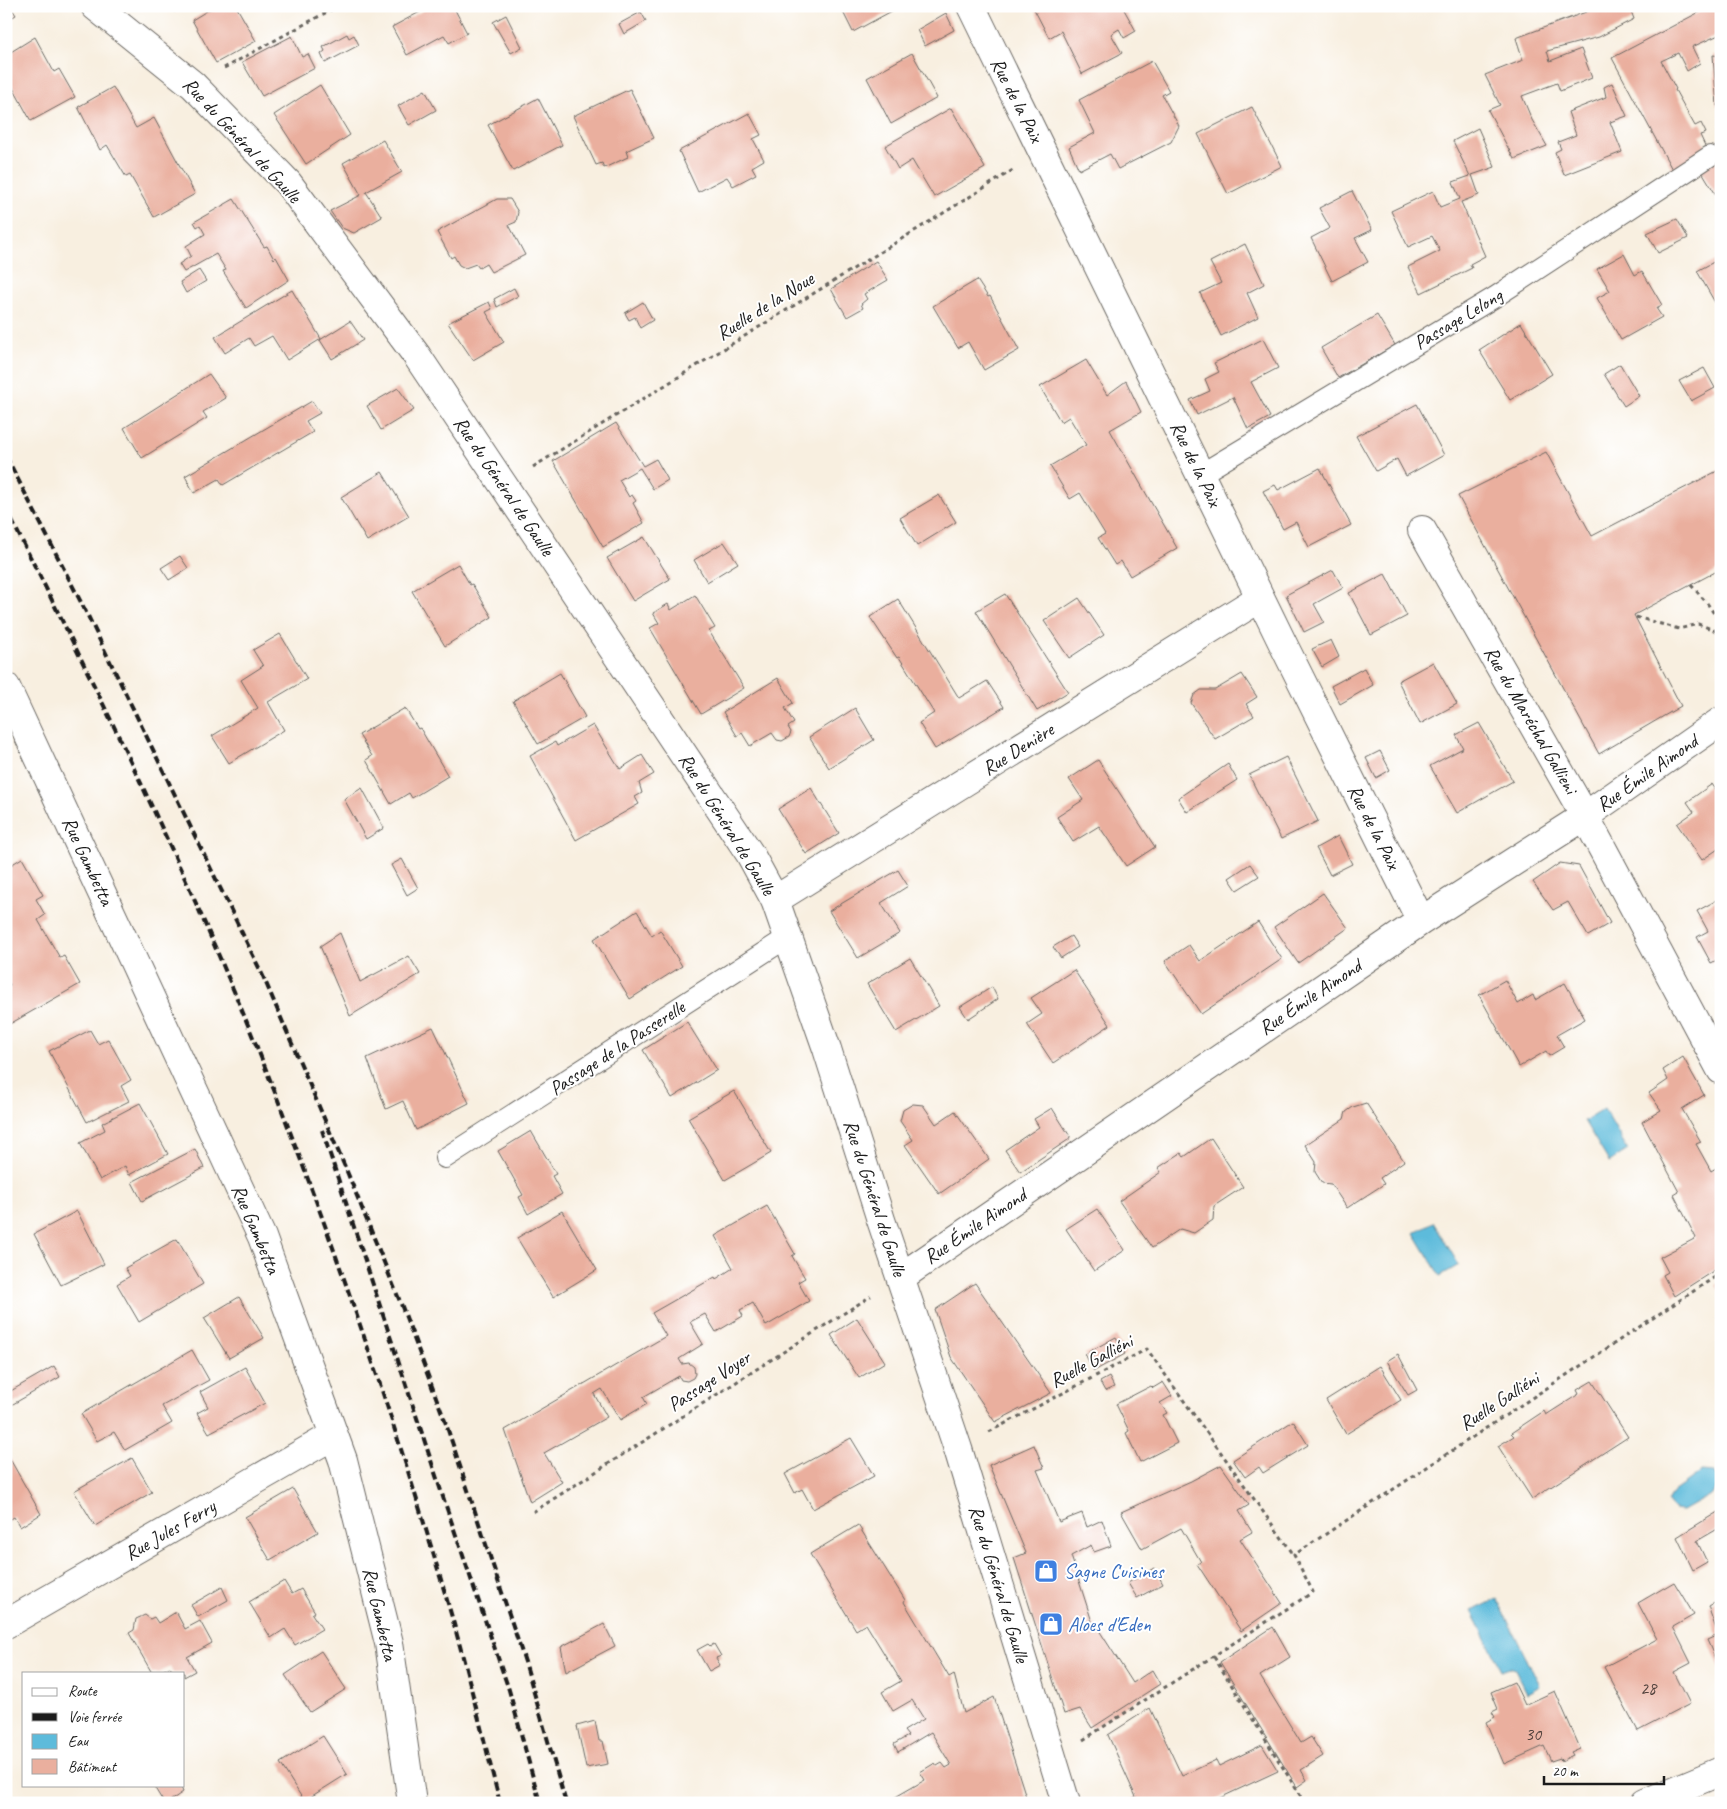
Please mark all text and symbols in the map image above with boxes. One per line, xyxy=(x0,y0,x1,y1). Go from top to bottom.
street label: Rue de la Paix xyxy=(985,53,1050,149)
street label: Rue du Général de Gaulle xyxy=(177,72,308,209)
street label: Ruelle de la Noue xyxy=(712,265,820,346)
street label: Passage Lelong xyxy=(1409,282,1509,355)
street label: Rue du Général de Gaulle xyxy=(448,412,561,562)
street label: Rue de la Paix xyxy=(1165,417,1228,513)
street label: Rue du Maréchal Gallieni xyxy=(1479,642,1585,800)
street label: Rue Denière xyxy=(978,716,1060,781)
street label: Rue Émile Aimond xyxy=(1591,727,1705,817)
street label: Rue du Général de Gaulle xyxy=(673,748,782,901)
street label: Rue de la Paix xyxy=(1342,780,1407,876)
street label: Rue Gambetta xyxy=(57,813,120,911)
street label: Rue Émile Aimond xyxy=(1254,952,1369,1040)
street label: Passage de la Passerelle xyxy=(545,994,691,1101)
street label: Rue du Général de Gaulle xyxy=(838,1117,913,1281)
street label: Rue Gambetta xyxy=(226,1181,287,1279)
street label: Rue Émile Aimond xyxy=(919,1181,1034,1269)
street label: Ruelle Galliéni xyxy=(1045,1328,1139,1393)
street label: Passage Voyer xyxy=(663,1344,757,1417)
street label: Ruelle Galliéni xyxy=(1454,1365,1546,1436)
street label: Rue Jules Ferry xyxy=(120,1493,221,1566)
street label: Rue du Général de Gaulle xyxy=(963,1503,1035,1667)
shop icon: Sagne Cuisines xyxy=(1033,1558,1059,1584)
place label: Sagne Cuisines xyxy=(1064,1559,1166,1584)
street label: Rue Gambetta xyxy=(357,1565,403,1665)
shop icon: Aloes d'Eden xyxy=(1038,1611,1064,1637)
place label: Aloes d'Eden xyxy=(1068,1612,1152,1637)
legend xyxy=(22,1672,185,1786)
house number: 28 xyxy=(1640,1677,1658,1699)
text: Route xyxy=(68,1682,98,1701)
text: Voie ferrée xyxy=(68,1708,122,1727)
house number: 30 xyxy=(1525,1723,1543,1745)
text: Eau xyxy=(68,1732,89,1751)
scale bar xyxy=(1544,1754,1664,1786)
text: Bâtiment xyxy=(68,1758,118,1777)
text: 20 m xyxy=(1552,1762,1579,1781)

